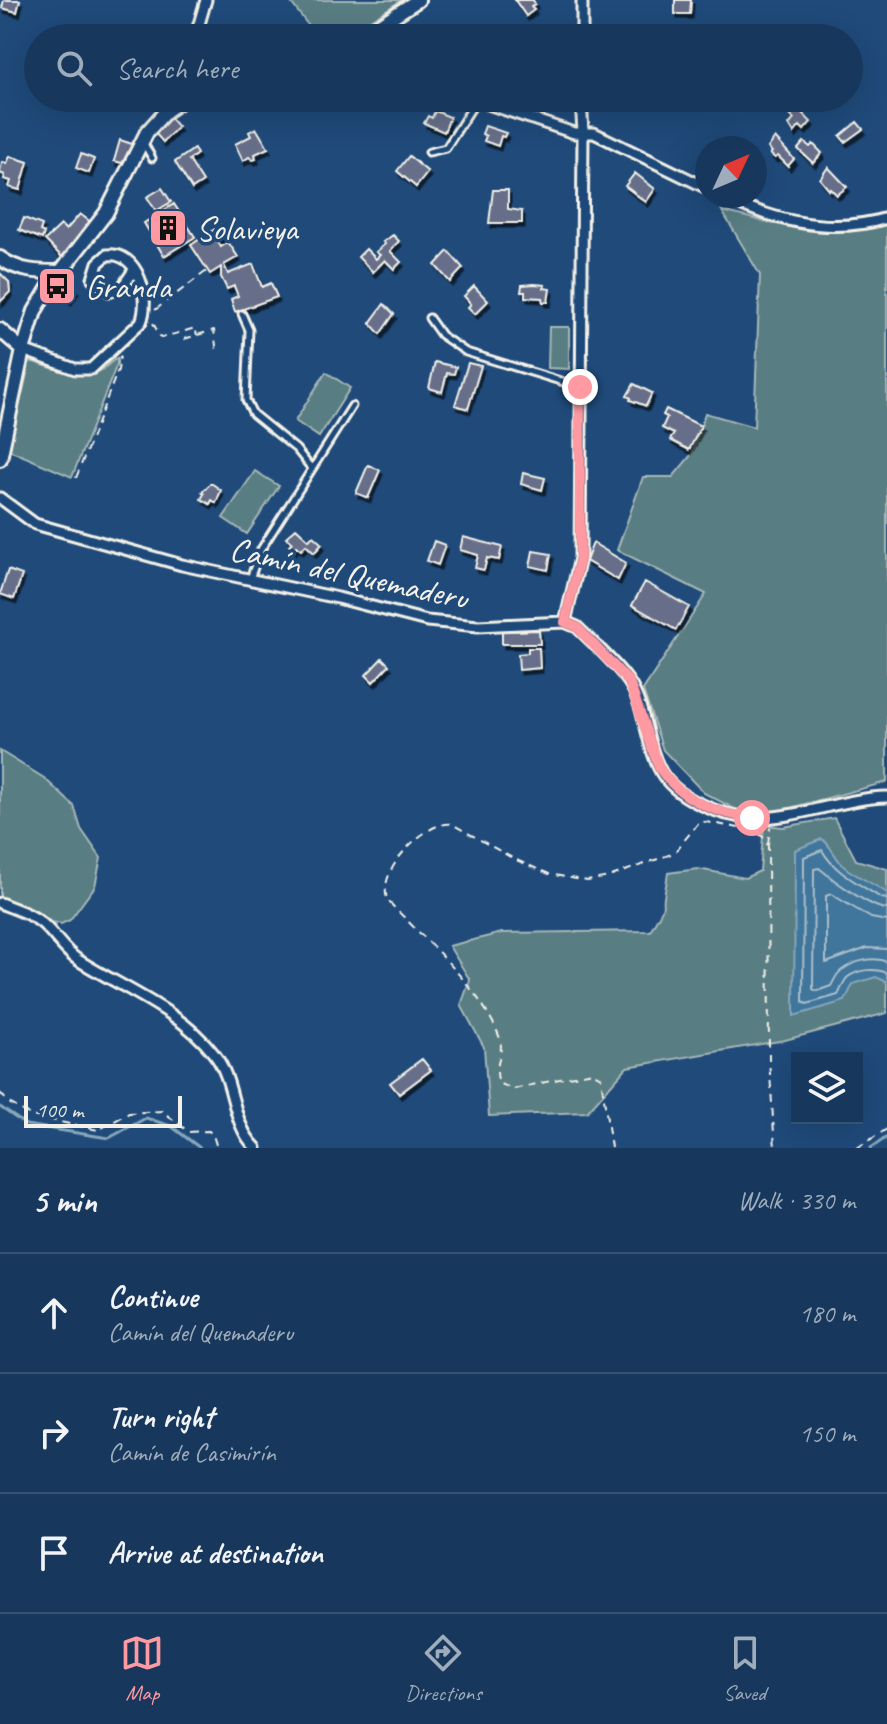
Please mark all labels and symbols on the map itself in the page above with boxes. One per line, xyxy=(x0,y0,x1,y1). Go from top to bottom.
north arrow xyxy=(695,136,767,208)
building icon: Solavieya xyxy=(147,207,189,249)
place label: Solavieya xyxy=(196,207,300,250)
bus stop icon: Granda xyxy=(36,265,78,307)
place label: Granda xyxy=(85,265,173,308)
route end xyxy=(562,369,598,405)
street label: Camín del Quemaderu xyxy=(226,527,474,620)
route start xyxy=(734,800,770,836)
scale bar xyxy=(24,1092,182,1128)

